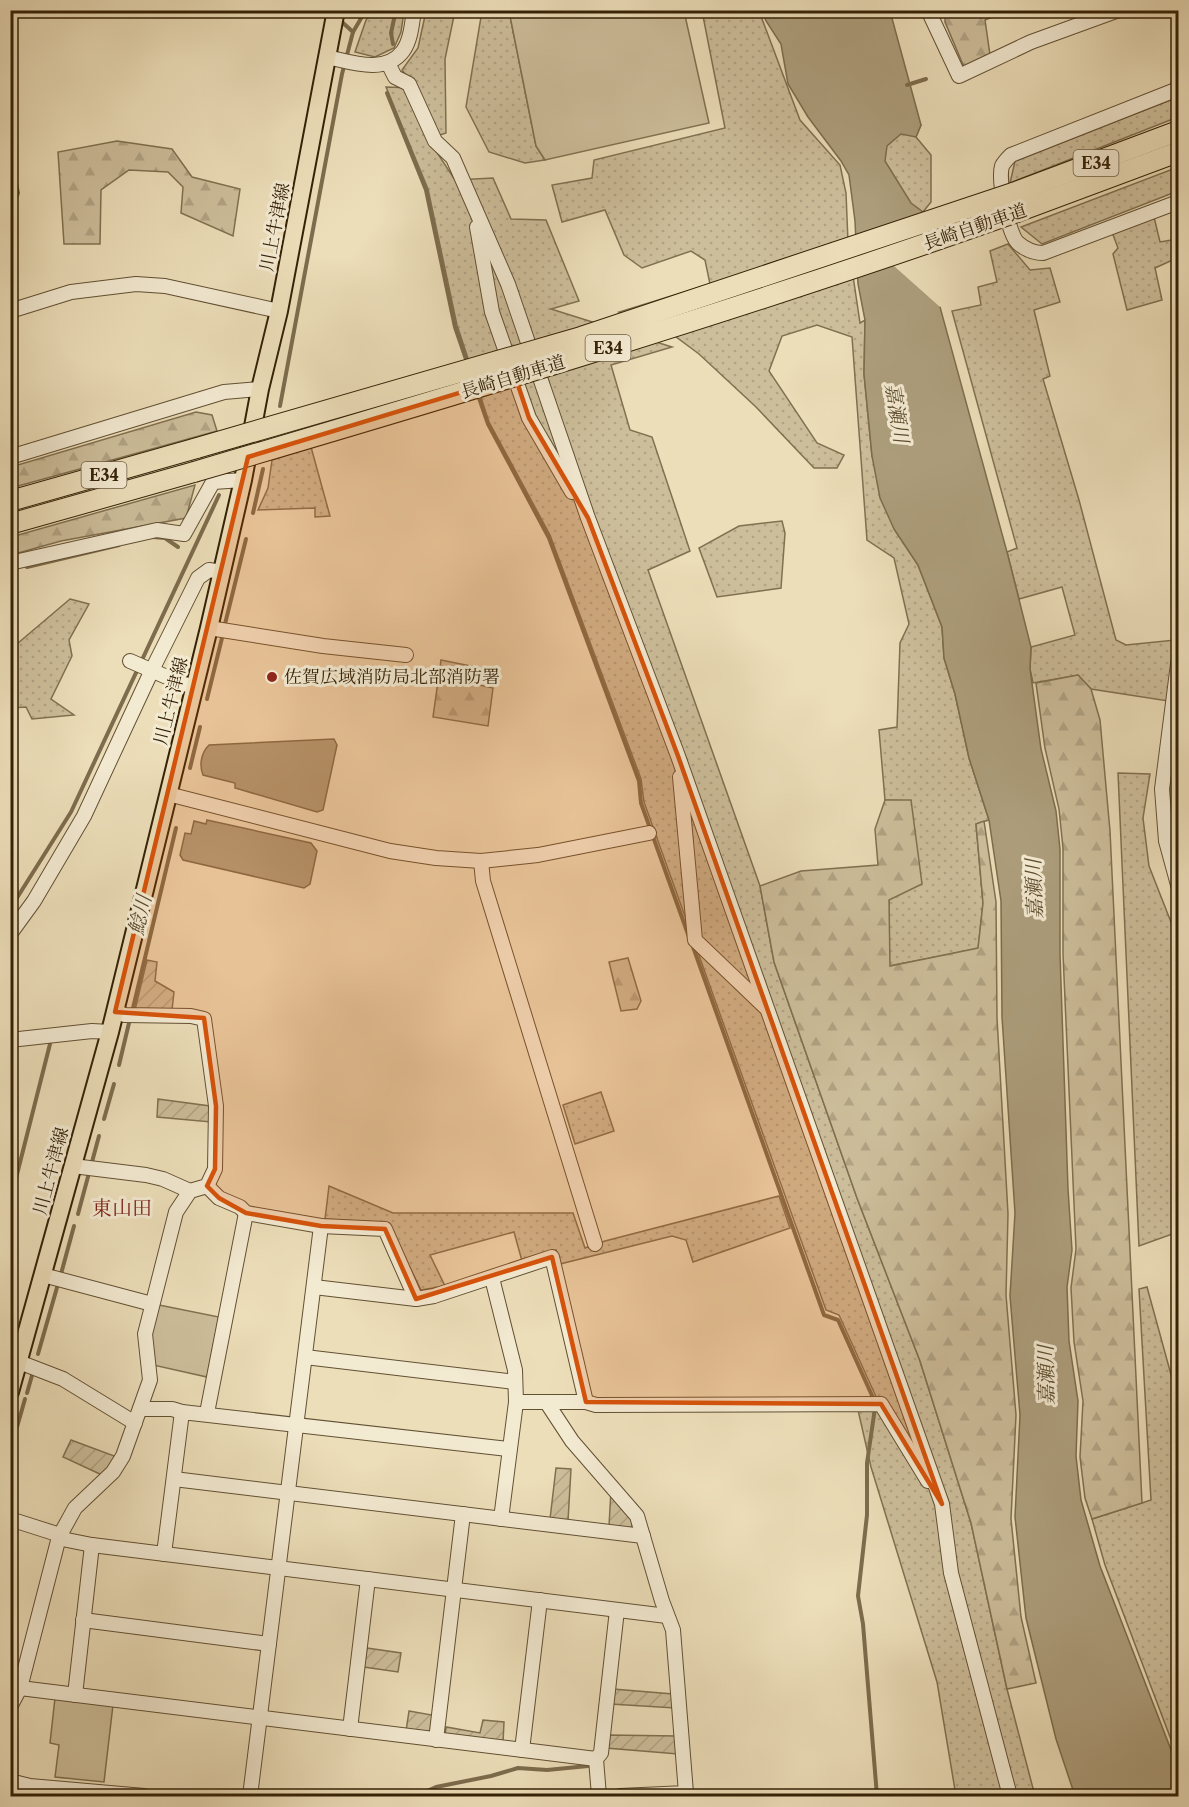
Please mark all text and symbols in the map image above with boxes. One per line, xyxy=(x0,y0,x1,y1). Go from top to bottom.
road number: E34 xyxy=(1074,150,1118,176)
street label: 川上牛津線 xyxy=(256,181,294,273)
street label: 長崎自動車道 xyxy=(920,199,1030,255)
road number: E34 xyxy=(586,335,630,361)
street label: 長崎自動車道 xyxy=(458,351,568,403)
water label: 嘉瀬川 xyxy=(880,381,914,446)
road number: E34 xyxy=(82,462,126,488)
street label: 川上牛津線 xyxy=(149,655,193,747)
place label: 佐賀広域消防局北部消防署 xyxy=(284,666,500,688)
marker: 佐賀広域消防局北部消防署 xyxy=(265,670,279,684)
water label: 嘉瀬川 xyxy=(1021,857,1047,919)
water label: 鯰川 xyxy=(124,891,157,937)
street label: 川上牛津線 xyxy=(29,1125,73,1217)
district label: 東山田 xyxy=(92,1196,152,1220)
water label: 嘉瀬川 xyxy=(1033,1343,1059,1405)

